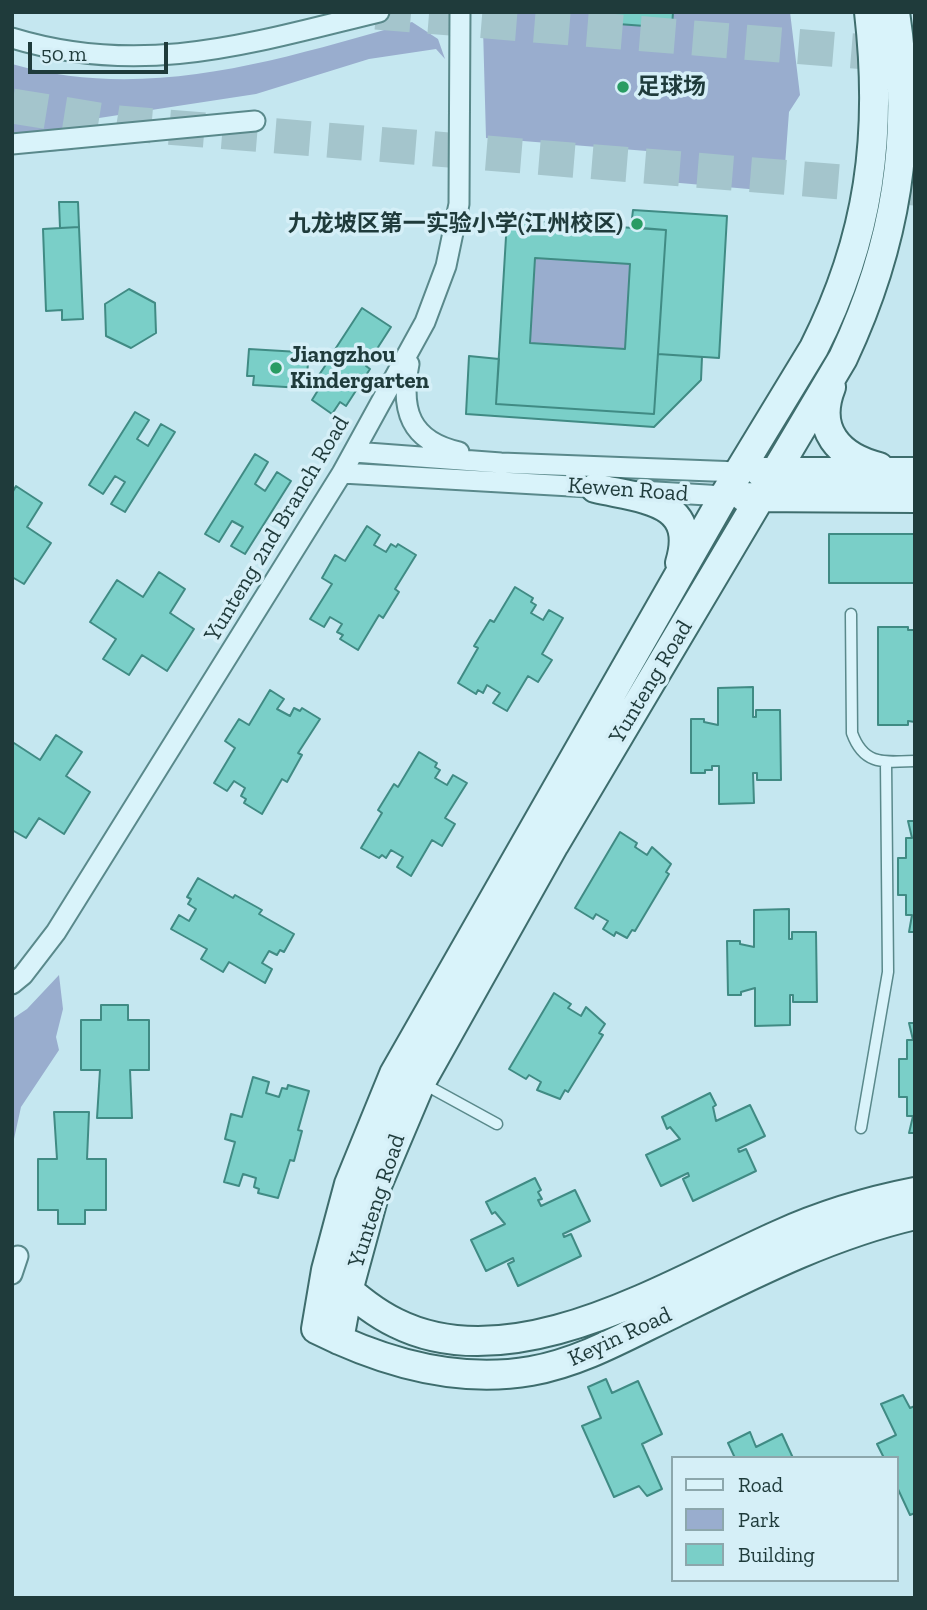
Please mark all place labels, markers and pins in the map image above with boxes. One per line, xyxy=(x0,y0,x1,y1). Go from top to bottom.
place label: 足球场 xyxy=(637,73,706,101)
marker: 足球场 xyxy=(615,79,631,95)
place label: 九龙坡区第一实验小学(江州校区) xyxy=(288,210,623,238)
marker: 九龙坡区第一实验小学(江州校区) xyxy=(629,216,645,232)
place label: Jiangzhou Kindergarten xyxy=(290,341,429,395)
marker: Jiangzhou Kindergarten xyxy=(268,360,284,376)

